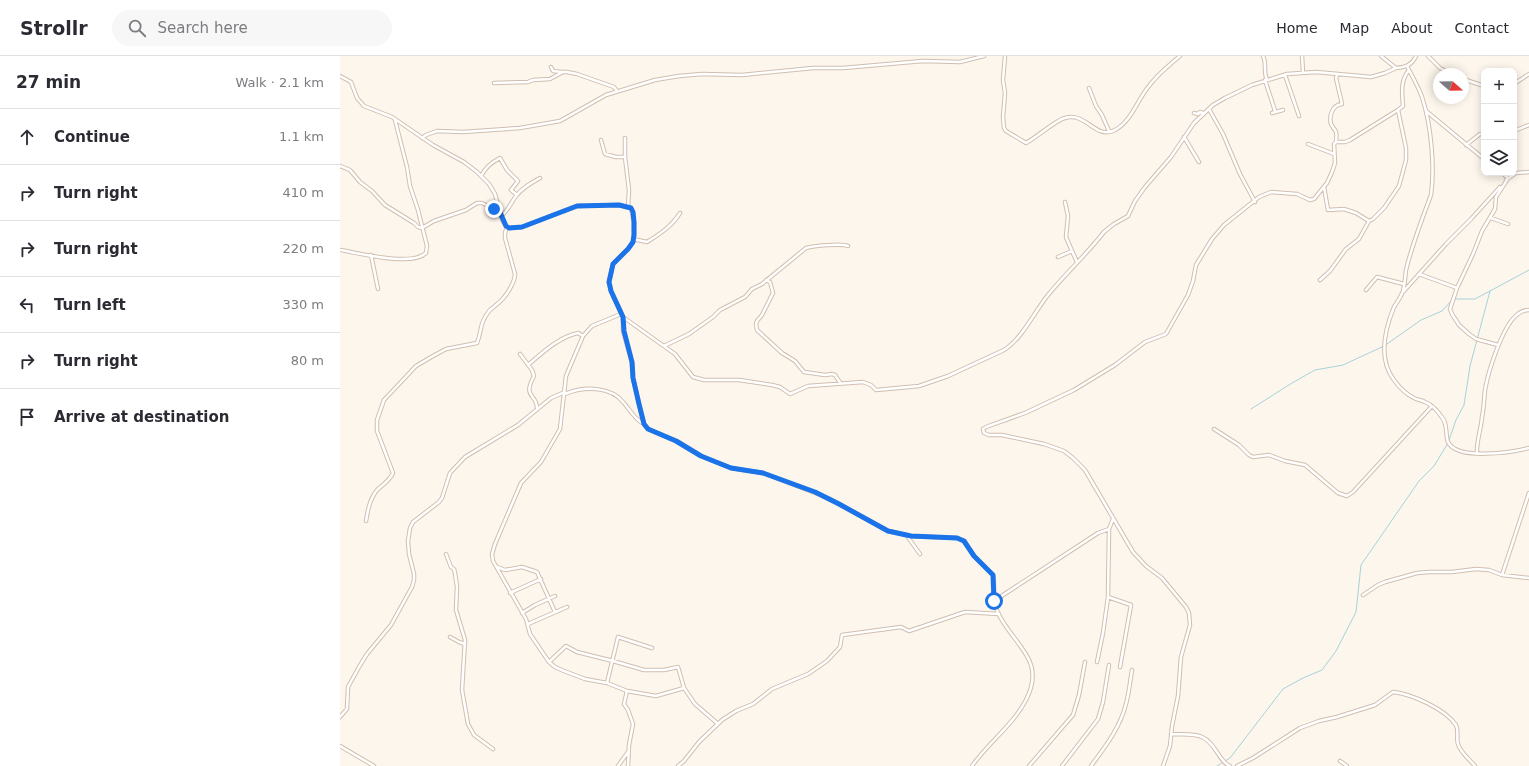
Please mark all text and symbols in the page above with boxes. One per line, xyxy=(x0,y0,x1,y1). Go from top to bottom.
search box xyxy=(112,10,392,46)
text: Strollr xyxy=(20,17,88,39)
icon: search xyxy=(126,17,148,39)
text: Search here xyxy=(158,19,248,37)
text: Home xyxy=(1276,20,1318,36)
text: Map xyxy=(1340,20,1369,36)
text: About xyxy=(1391,20,1433,36)
text: Contact xyxy=(1455,20,1509,36)
north arrow xyxy=(1433,68,1469,104)
map controls xyxy=(1481,68,1517,176)
button: + xyxy=(1481,68,1517,104)
text: 27 min xyxy=(16,72,81,92)
text: Walk · 2.1 km xyxy=(235,75,324,90)
button: − xyxy=(1481,104,1517,140)
icon: ahead xyxy=(16,126,38,148)
text: Continue xyxy=(54,128,130,146)
text: 1.1 km xyxy=(279,129,324,144)
button: layers xyxy=(1481,140,1517,176)
icon: right xyxy=(16,182,38,204)
text: Turn right xyxy=(54,184,138,202)
text: 410 m xyxy=(282,185,324,200)
route end xyxy=(485,200,503,218)
icon: right xyxy=(16,238,38,260)
text: Turn right xyxy=(54,240,138,258)
text: 220 m xyxy=(282,241,324,256)
icon: left xyxy=(16,294,38,316)
text: Turn left xyxy=(54,296,126,314)
text: 330 m xyxy=(282,297,324,312)
icon: right xyxy=(16,350,38,372)
text: Turn right xyxy=(54,352,138,370)
text: 80 m xyxy=(291,353,324,368)
icon: arrive xyxy=(16,406,38,428)
text: Arrive at destination xyxy=(54,408,229,426)
route start xyxy=(985,592,1003,610)

